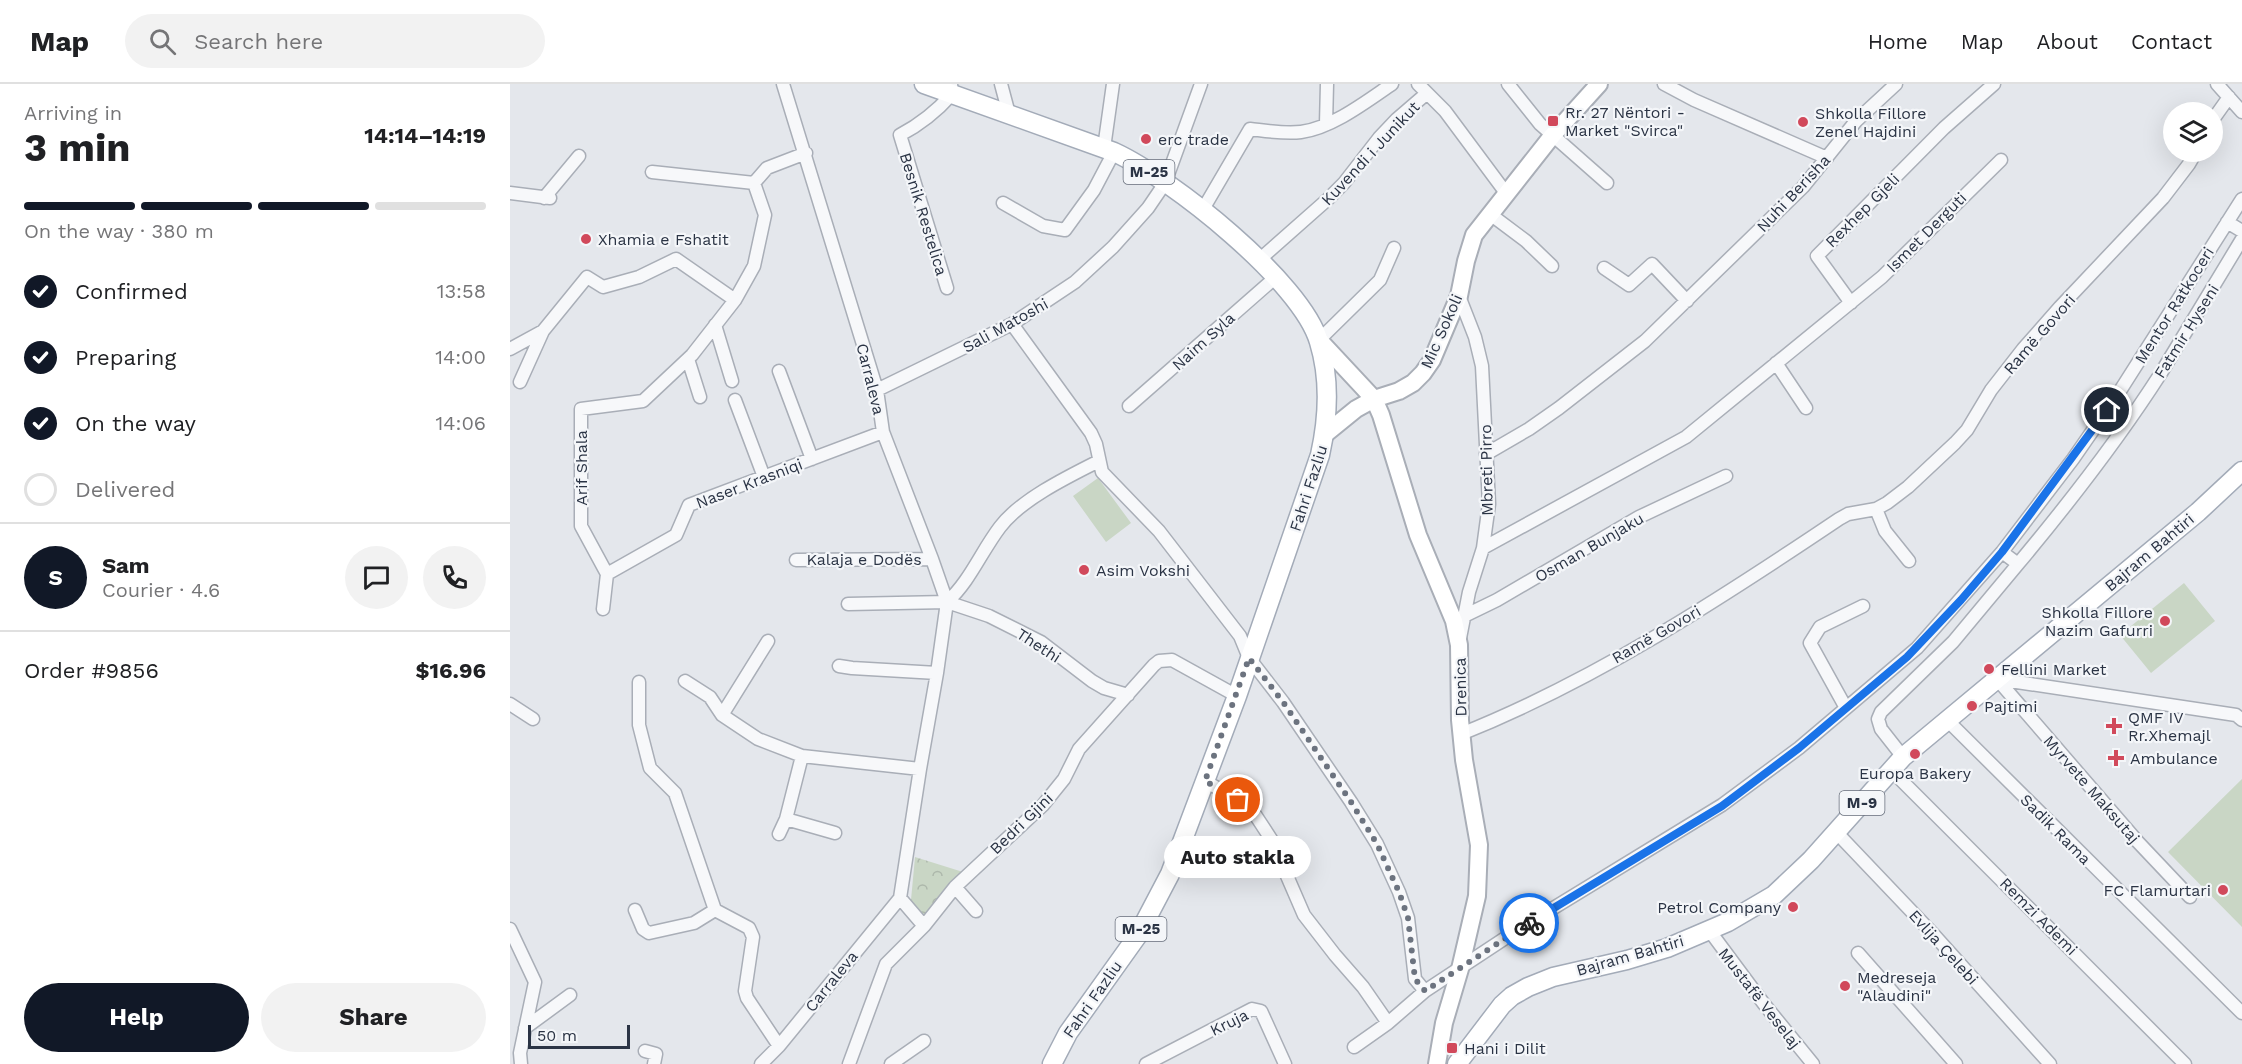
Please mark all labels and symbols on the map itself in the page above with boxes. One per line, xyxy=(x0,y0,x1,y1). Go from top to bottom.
street label: Kuvendi i Junikut xyxy=(1317,97,1424,209)
place label: Rr. 27 Nëntori - Market "Svirca" xyxy=(1565,103,1685,140)
place label: Shkolla Fillore Zenel Hajdini xyxy=(1815,104,1926,141)
marker: Rr. 27 Nëntori - Market "Svirca" xyxy=(1546,114,1560,128)
marker: Shkolla Fillore Zenel Hajdini xyxy=(1796,115,1810,129)
place label: erc trade xyxy=(1158,130,1229,149)
marker: erc trade xyxy=(1139,132,1153,146)
street label: Besnik Restelica xyxy=(896,150,951,278)
street label: Nuhi Berisha xyxy=(1753,151,1834,236)
road number: M-25 xyxy=(1124,160,1174,184)
street label: Rexhep Gjeli xyxy=(1821,169,1903,251)
street label: Ismet Derguti xyxy=(1882,188,1970,276)
place label: Xhamia e Fshatit xyxy=(598,230,729,249)
marker: Xhamia e Fshatit xyxy=(579,232,593,246)
street label: Mentor Ratkoceri xyxy=(2131,243,2218,367)
street label: Fatmir Hyseni xyxy=(2150,281,2223,382)
street label: Mic Sokoli xyxy=(1417,291,1466,371)
street label: Ramë Govori xyxy=(2000,291,2079,378)
street label: Sali Matoshi xyxy=(959,294,1051,357)
street label: Naim Syla xyxy=(1168,308,1239,374)
street label: Carraleva xyxy=(852,341,889,417)
pin xyxy=(2081,384,2132,435)
street label: Mbreti Pirro xyxy=(1476,424,1497,516)
street label: Arif Shala xyxy=(572,430,591,506)
street label: Fahri Fazliu xyxy=(1286,443,1331,534)
street label: Naser Krasniqi xyxy=(693,454,805,513)
street label: Osman Bunjaku xyxy=(1531,509,1647,586)
street label: Bajram Bahtiri xyxy=(2101,509,2198,595)
street label: Kalaja e Dodës xyxy=(806,550,922,569)
place label: Asim Vokshi xyxy=(1096,561,1190,580)
marker: Asim Vokshi xyxy=(1077,563,1091,577)
street label: Ramë Govori xyxy=(1608,601,1704,668)
place label: Shkolla Fillore Nazim Gafurri xyxy=(2042,603,2153,640)
marker: Shkolla Fillore Nazim Gafurri xyxy=(2158,614,2172,628)
street label: Thethi xyxy=(1013,624,1064,667)
street label: Drenica xyxy=(1450,657,1471,717)
place label: Fellini Market xyxy=(2001,660,2107,679)
marker: Fellini Market xyxy=(1982,662,1996,676)
place label: Pajtimi xyxy=(1984,697,2038,716)
marker: Pajtimi xyxy=(1965,699,1979,713)
place label: QMF IV Rr.Xhemajl xyxy=(2128,708,2211,745)
marker: QMF IV Rr.Xhemajl xyxy=(2105,717,2123,735)
street label: Myrvete Maksutaj xyxy=(2040,731,2144,847)
marker: Europa Bakery xyxy=(1908,747,1922,761)
marker: Ambulance xyxy=(2107,749,2125,767)
place label: Ambulance xyxy=(2130,749,2218,768)
place label: Europa Bakery xyxy=(1859,764,1972,783)
pin xyxy=(1212,774,1263,825)
street label: Bedri Gjini xyxy=(986,789,1057,858)
street label: Sadik Rama xyxy=(2017,790,2095,868)
road number: M-9 xyxy=(1840,791,1884,815)
callout: Auto stakla xyxy=(1164,836,1311,878)
street label: Remzi Ademi xyxy=(1996,874,2081,959)
place label: FC Flamurtari xyxy=(2104,881,2211,900)
marker: FC Flamurtari xyxy=(2216,883,2230,897)
courier xyxy=(1499,893,1559,953)
place label: Petrol Company xyxy=(1657,898,1782,917)
marker: Petrol Company xyxy=(1786,900,1800,914)
street label: Evlija Çelebi xyxy=(1905,906,1982,989)
road number: M-25 xyxy=(1116,917,1166,941)
street label: Bajram Bahtiri xyxy=(1574,931,1686,980)
street label: Mustafë Veselaj xyxy=(1714,944,1805,1052)
street label: Carraleva xyxy=(801,947,862,1016)
street label: Fahri Fazliu xyxy=(1059,957,1126,1041)
place label: Medreseja "Alaudini" xyxy=(1857,968,1936,1005)
marker: Medreseja "Alaudini" xyxy=(1838,979,1852,993)
street label: Kruja xyxy=(1207,1005,1251,1040)
scale bar xyxy=(528,1022,630,1050)
place label: Hani i Dilit xyxy=(1464,1039,1546,1058)
marker: Hani i Dilit xyxy=(1445,1041,1459,1055)

